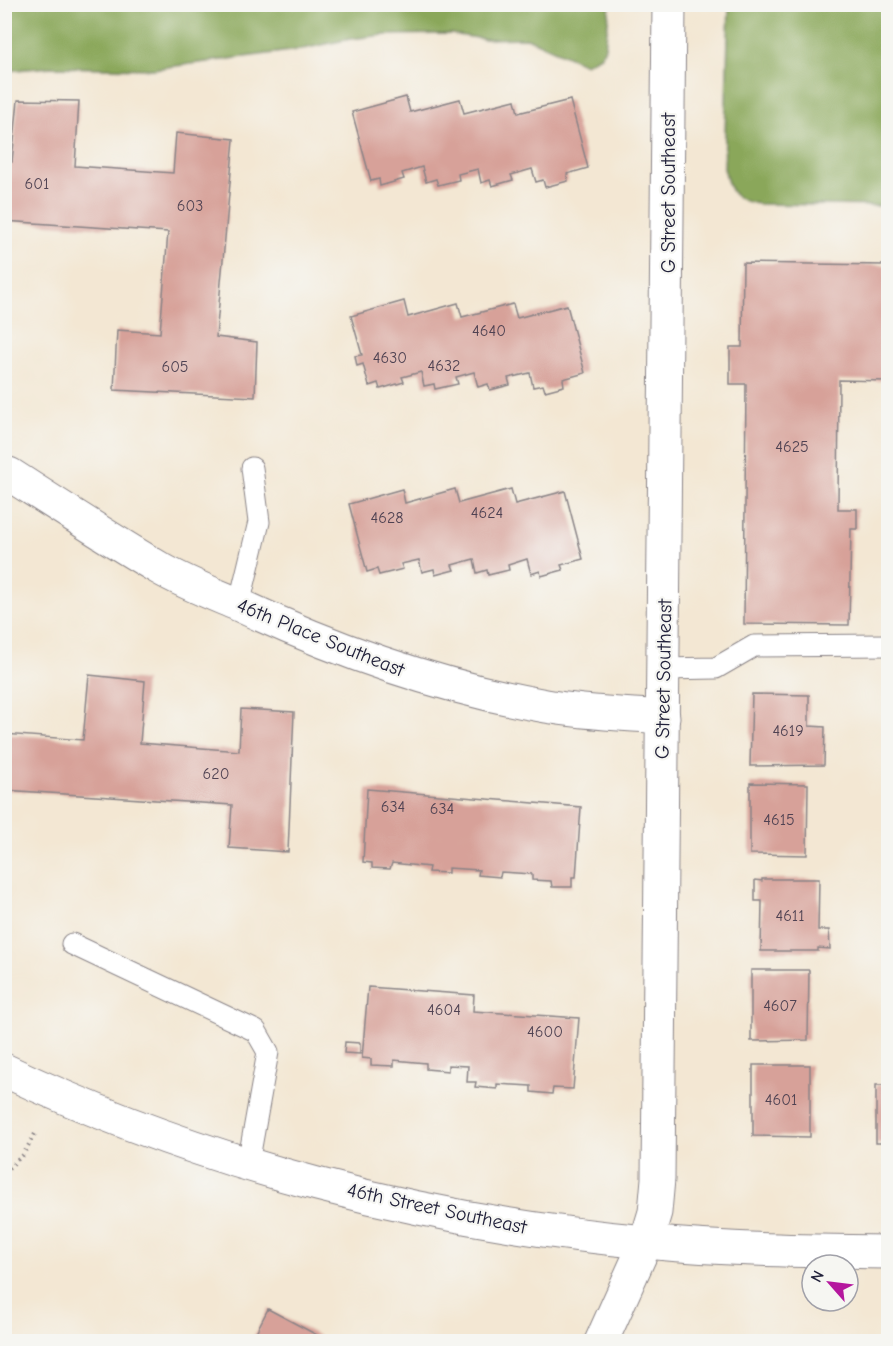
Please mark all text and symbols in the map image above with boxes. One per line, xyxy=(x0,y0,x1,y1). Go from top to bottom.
street label: G Street Southeast xyxy=(657,112,680,273)
house number: 601 xyxy=(25,175,49,193)
house number: 603 xyxy=(177,197,203,215)
house number: 4640 xyxy=(472,322,506,340)
house number: 4630 xyxy=(373,349,407,367)
house number: 4632 xyxy=(428,357,460,375)
house number: 605 xyxy=(161,358,189,376)
house number: 4625 xyxy=(775,438,809,456)
house number: 4624 xyxy=(471,504,503,522)
house number: 4628 xyxy=(370,509,404,527)
street label: 46th Place Southeast xyxy=(234,593,409,682)
street label: G Street Southeast xyxy=(651,597,676,759)
house number: 4619 xyxy=(772,722,804,740)
house number: 620 xyxy=(203,765,229,783)
house number: 634 xyxy=(381,798,405,816)
house number: 634 xyxy=(430,800,454,818)
house number: 4615 xyxy=(763,811,795,829)
house number: 4611 xyxy=(775,907,805,925)
house number: 4607 xyxy=(763,997,797,1015)
house number: 4604 xyxy=(427,1001,461,1019)
house number: 4600 xyxy=(527,1023,563,1041)
house number: 4601 xyxy=(765,1091,797,1109)
street label: 46th Street Southeast xyxy=(345,1178,530,1239)
north arrow xyxy=(800,1253,860,1313)
text: N xyxy=(807,1268,828,1285)

